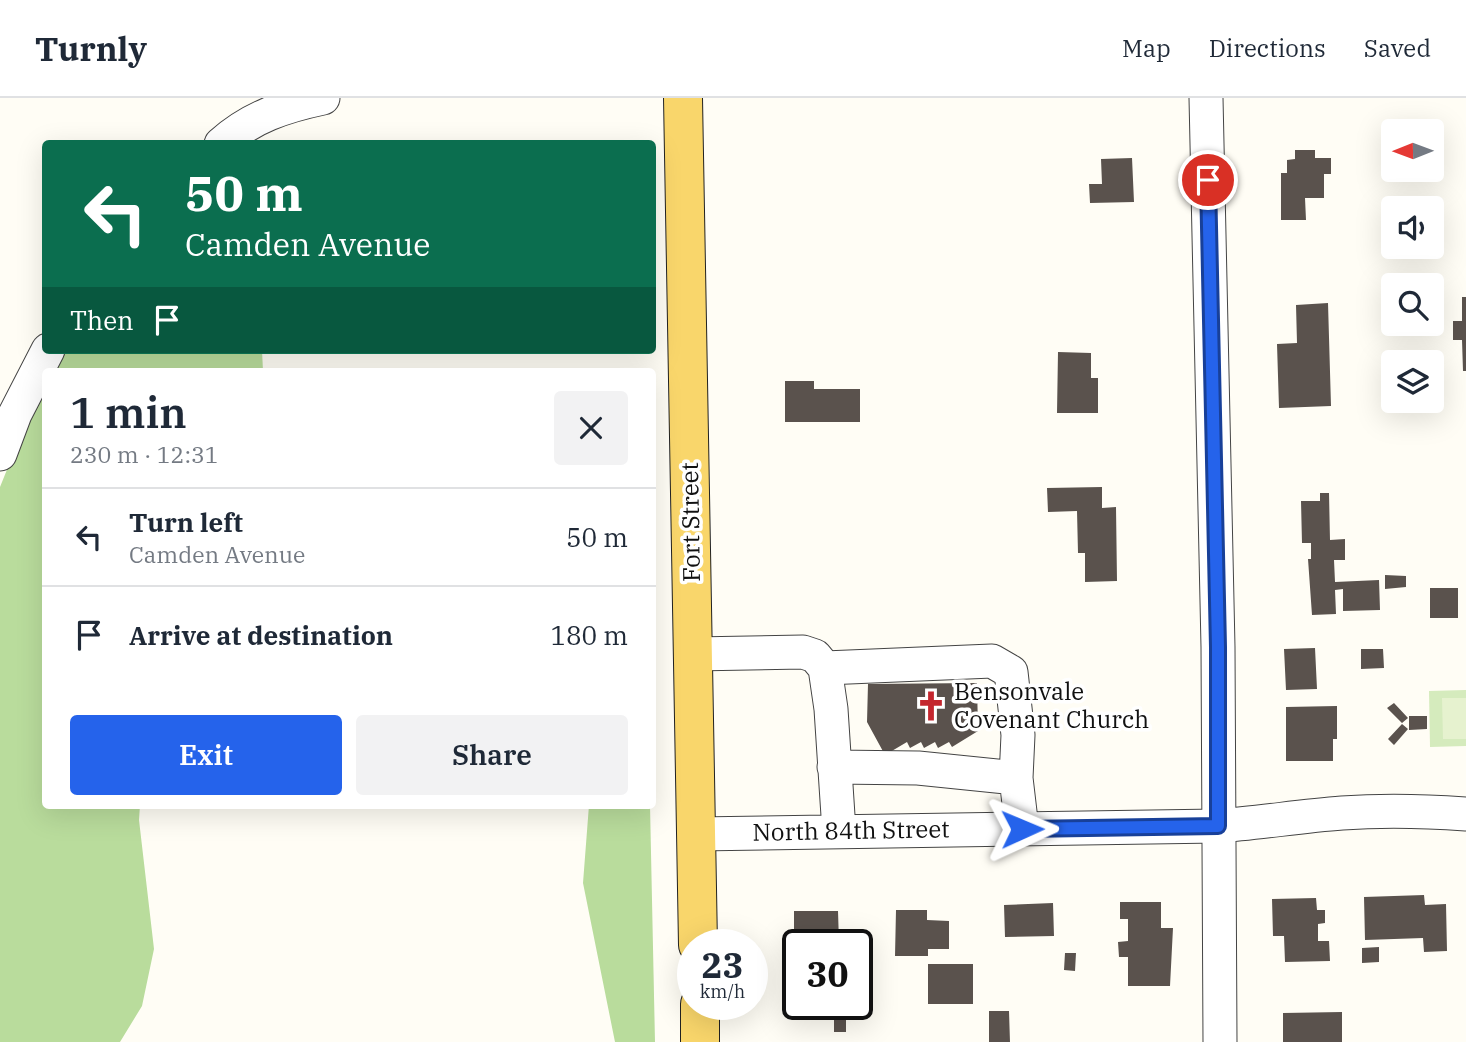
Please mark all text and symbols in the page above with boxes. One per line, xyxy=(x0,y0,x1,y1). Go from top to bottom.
text: Turnly xyxy=(35,27,147,70)
text: Map xyxy=(1122,32,1171,64)
text: Directions xyxy=(1209,32,1326,64)
text: Saved xyxy=(1364,32,1431,64)
north arrow xyxy=(1381,119,1444,182)
map controls xyxy=(1381,119,1444,413)
pin xyxy=(1178,150,1238,210)
text: 50 m xyxy=(185,161,303,224)
icon: arrive xyxy=(1189,161,1227,199)
icon: left xyxy=(70,168,161,259)
button: sound xyxy=(1381,196,1444,259)
text: Camden Avenue xyxy=(185,223,430,265)
button: search xyxy=(1381,273,1444,336)
icon: arrive xyxy=(148,301,186,339)
text: Then xyxy=(70,303,134,337)
button: layers xyxy=(1381,350,1444,413)
text: 1 min xyxy=(70,385,187,440)
button: close xyxy=(554,391,628,465)
text: 230 m · 12:31 xyxy=(70,439,219,469)
street label: Fort Street xyxy=(673,462,707,582)
text: Turn left xyxy=(129,505,243,539)
icon: left xyxy=(70,518,108,556)
text: 50 m xyxy=(566,520,628,554)
text: Camden Avenue xyxy=(129,539,305,569)
icon: arrive xyxy=(70,616,108,654)
text: Arrive at destination xyxy=(129,618,393,652)
text: 180 m xyxy=(550,618,628,652)
place label: Bensonvale Covenant Church xyxy=(954,675,1149,735)
church icon: Bensonvale Covenant Church xyxy=(914,689,948,723)
button: Exit xyxy=(70,715,342,795)
button: Share xyxy=(356,715,628,795)
position arrow xyxy=(985,792,1059,866)
street label: North 84th Street xyxy=(752,812,950,848)
speed limit sign: 30 xyxy=(782,929,873,1020)
text: 23 xyxy=(701,942,744,988)
text: km/h xyxy=(700,980,745,1003)

